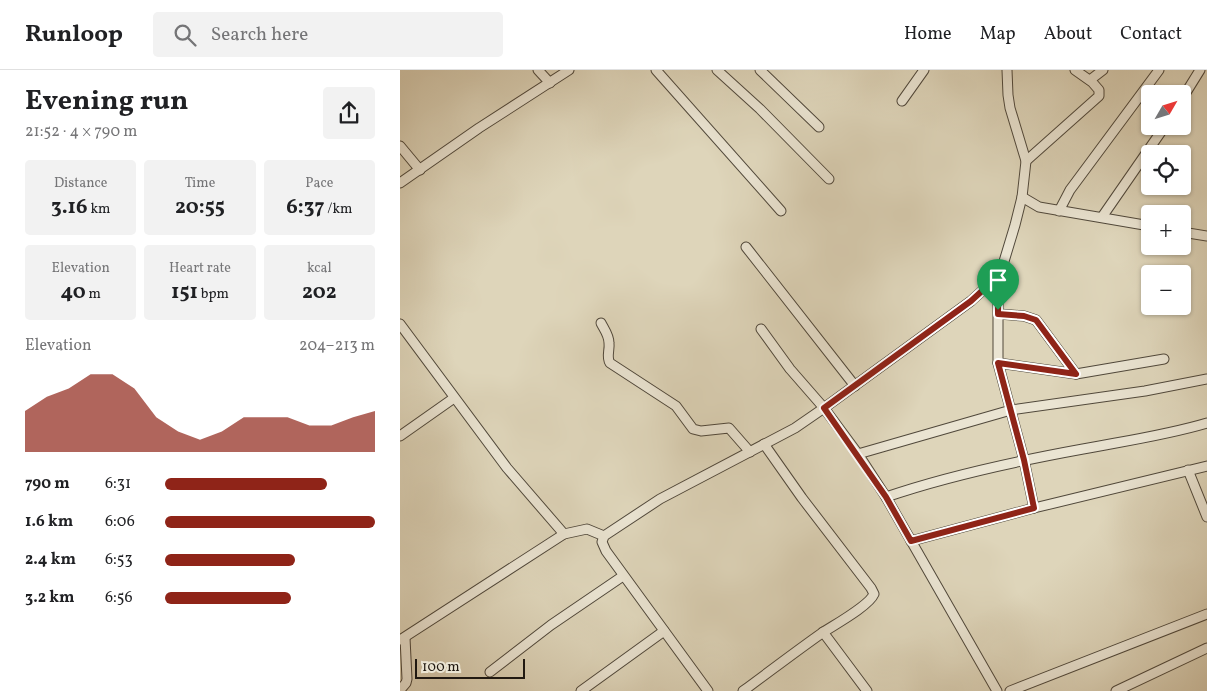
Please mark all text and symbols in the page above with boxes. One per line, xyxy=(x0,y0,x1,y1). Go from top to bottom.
search box xyxy=(153,12,503,57)
text: Runloop xyxy=(25,18,123,52)
icon: search xyxy=(171,21,199,49)
text: Search here xyxy=(211,22,308,48)
text: Home xyxy=(904,22,952,47)
text: Map xyxy=(980,22,1016,47)
text: About xyxy=(1044,22,1092,47)
text: Contact xyxy=(1120,22,1182,47)
text: Evening run xyxy=(25,82,189,121)
north arrow xyxy=(1141,85,1191,135)
map controls xyxy=(1141,85,1191,315)
button: share xyxy=(323,87,375,139)
text: 21:52 · 4 × 790 m xyxy=(25,121,137,143)
button: locate xyxy=(1141,145,1191,195)
text: Distance xyxy=(54,174,107,193)
text: Time xyxy=(185,174,215,193)
text: Pace xyxy=(305,174,333,193)
text: 3.16 xyxy=(51,193,88,222)
text: 20:55 xyxy=(175,193,225,222)
text: 6:37 xyxy=(286,193,324,222)
text: km xyxy=(88,200,110,219)
text: /km xyxy=(324,200,352,219)
button: + xyxy=(1141,205,1191,255)
text: Elevation xyxy=(52,259,110,278)
text: Heart rate xyxy=(169,259,231,278)
text: kcal xyxy=(307,259,332,278)
pin xyxy=(977,259,1019,310)
button: − xyxy=(1141,265,1191,315)
icon: arrive xyxy=(984,266,1012,294)
text: 40 xyxy=(60,278,86,307)
text: 151 xyxy=(171,278,198,307)
text: 202 xyxy=(302,278,337,307)
text: m xyxy=(86,285,101,304)
text: bpm xyxy=(198,285,229,304)
text: Elevation xyxy=(25,335,92,357)
text: 204–213 m xyxy=(299,335,375,357)
text: 790 m xyxy=(25,473,70,495)
text: 6:31 xyxy=(105,473,131,495)
text: 1.6 km xyxy=(25,511,73,533)
text: 6:06 xyxy=(105,511,135,533)
text: 2.4 km xyxy=(25,549,76,571)
text: 6:53 xyxy=(105,549,133,571)
text: 3.2 km xyxy=(25,587,74,609)
text: 6:56 xyxy=(105,587,133,609)
scale bar xyxy=(415,656,525,679)
text: 100 m xyxy=(422,658,460,677)

